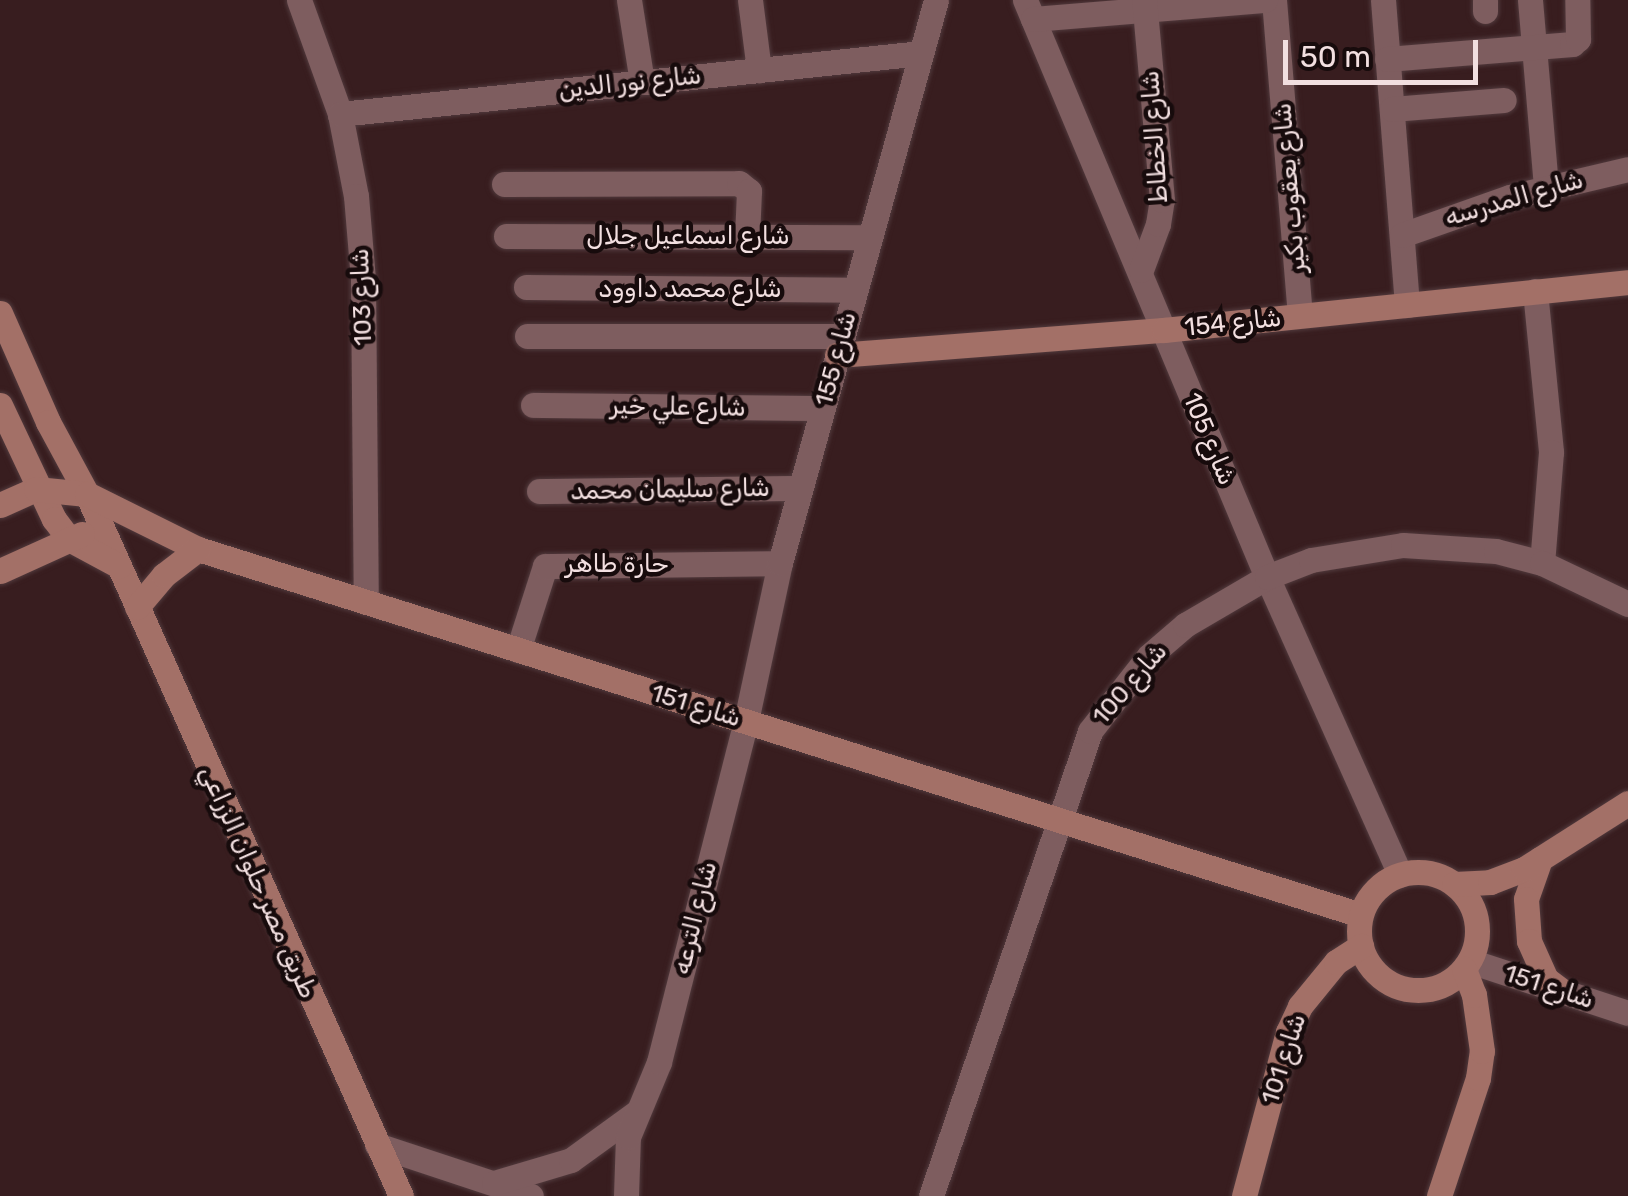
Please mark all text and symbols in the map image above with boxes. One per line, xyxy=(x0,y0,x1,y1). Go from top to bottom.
scale bar xyxy=(1288,20,1483,82)
text: 50 m xyxy=(1300,39,1371,75)
street label: شارع نور الدين xyxy=(557,61,703,105)
street label: شارع الخطاط xyxy=(1135,70,1175,204)
street label: شارع يعقوب بكير xyxy=(1268,102,1312,274)
street label: شارع المدرسه xyxy=(1441,165,1587,233)
street label: شارع اسماعيل جلال xyxy=(586,221,790,251)
street label: شارع 103 xyxy=(345,248,379,346)
street label: شارع محمد داوود xyxy=(598,274,782,304)
street label: شارع 154 xyxy=(1183,303,1283,343)
street label: شارع 155 xyxy=(809,309,863,409)
street label: شارع 105 xyxy=(1176,388,1242,490)
street label: شارع علي خير xyxy=(610,391,746,423)
street label: شارع سليمان محمد xyxy=(570,473,770,507)
street label: حارة طاهر xyxy=(565,549,669,579)
street label: شارع 100 xyxy=(1086,637,1174,731)
street label: شارع 151 xyxy=(648,678,744,734)
street label: طريق مصر حلوان الزراعي xyxy=(193,761,323,1003)
street label: شارع الترعه xyxy=(666,858,724,978)
street label: شارع 151 xyxy=(1501,959,1597,1015)
street label: شارع 101 xyxy=(1255,1010,1313,1108)

